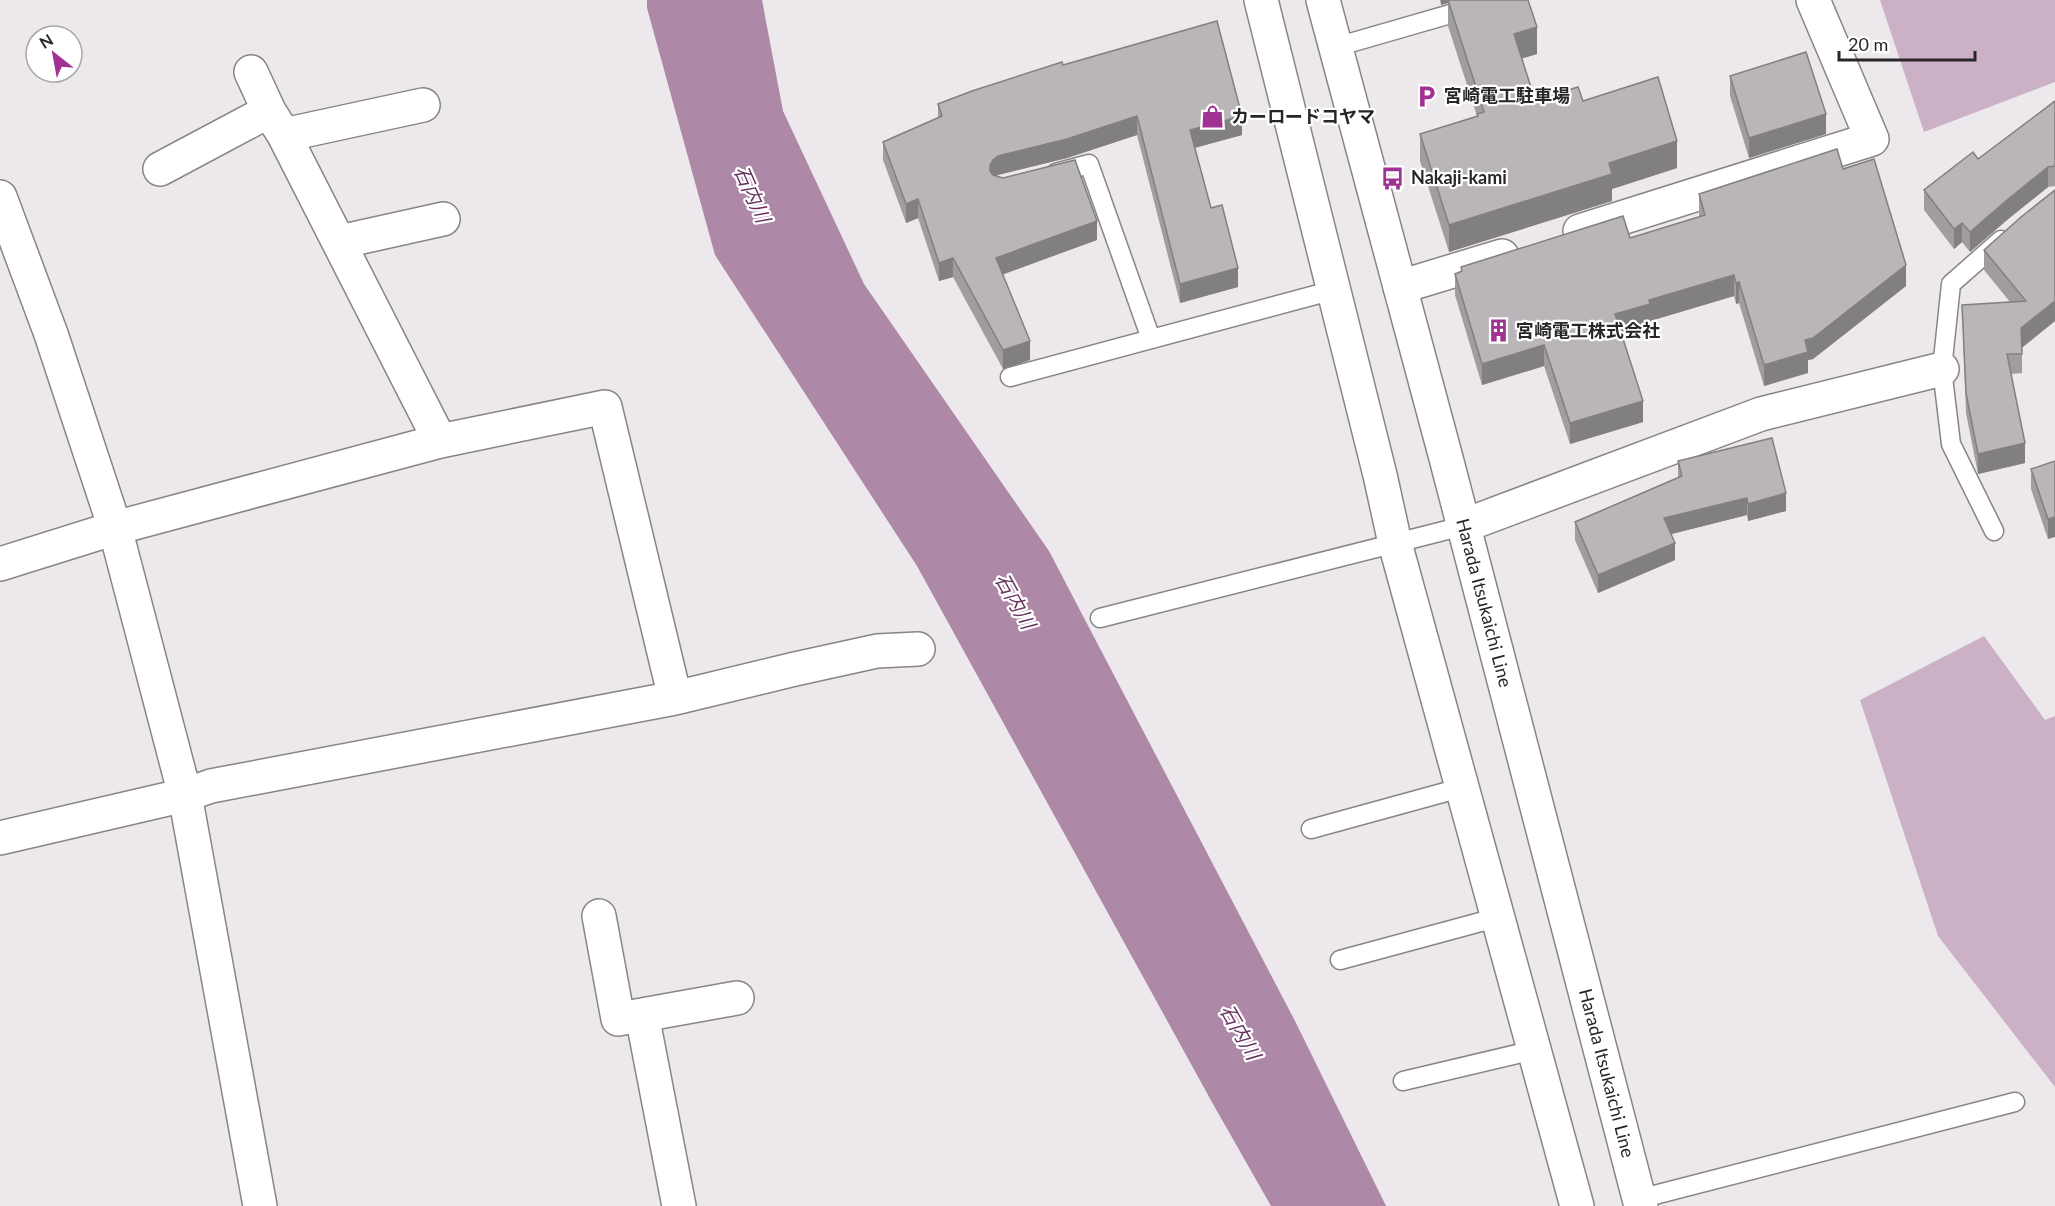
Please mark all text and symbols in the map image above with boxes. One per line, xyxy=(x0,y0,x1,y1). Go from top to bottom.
north arrow xyxy=(24,24,84,84)
scale bar xyxy=(1839,24,1976,62)
text: N xyxy=(36,29,56,52)
text: 20 m xyxy=(1848,33,1888,55)
parking icon: 宮崎電工駐車場 xyxy=(1413,83,1439,109)
place label: 宮崎電工駐車場 xyxy=(1444,84,1570,106)
shop icon: カーロードコヤマ xyxy=(1200,104,1226,130)
place label: カーロードコヤマ xyxy=(1231,105,1375,127)
water label: 石内川 xyxy=(730,161,777,228)
bus stop icon: Nakaji-kami xyxy=(1380,165,1406,191)
place label: Nakaji-kami xyxy=(1411,166,1507,188)
building icon: 宮崎電工株式会社 xyxy=(1485,318,1511,344)
place label: 宮崎電工株式会社 xyxy=(1516,319,1660,341)
street label: Harada Itsukaichi Line xyxy=(1452,516,1517,690)
water label: 石内川 xyxy=(991,568,1042,634)
street label: Harada Itsukaichi Line xyxy=(1575,986,1640,1160)
water label: 石内川 xyxy=(1215,1000,1267,1065)

